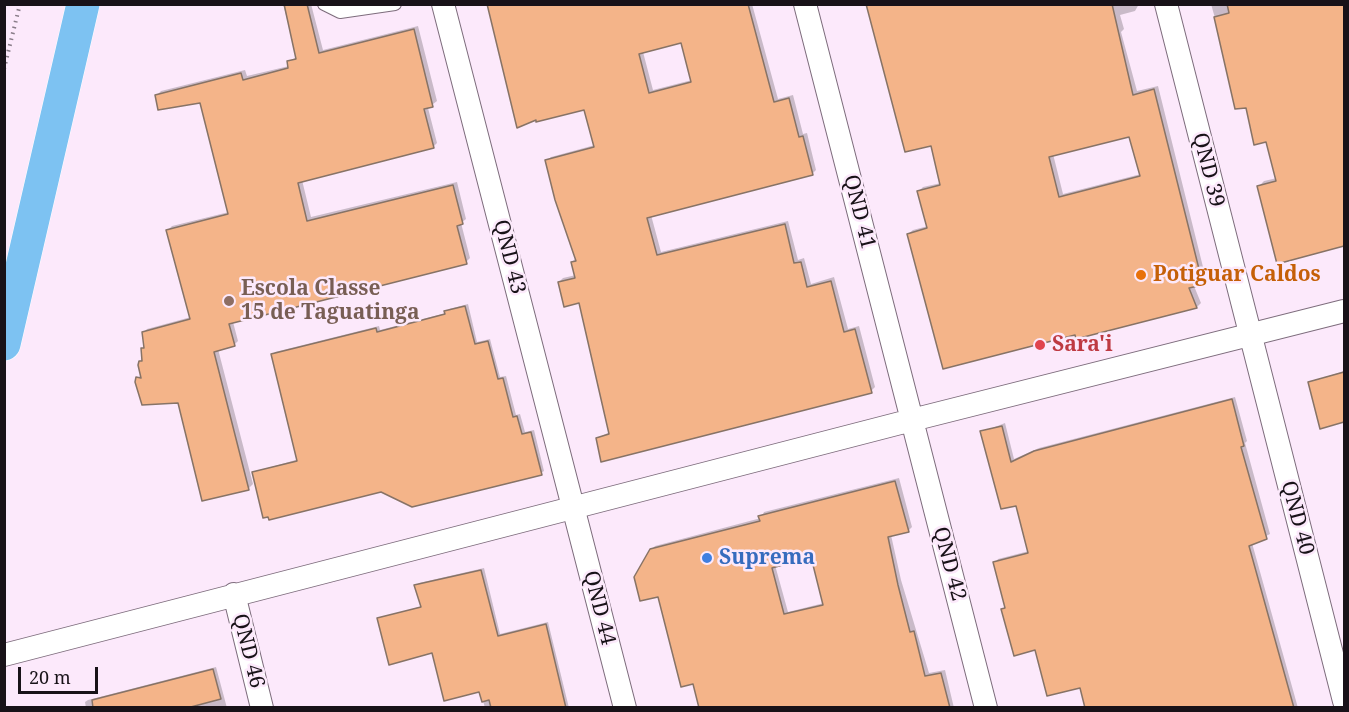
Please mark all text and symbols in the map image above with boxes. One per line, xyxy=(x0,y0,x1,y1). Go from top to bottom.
street label: QND 39 xyxy=(1187,130,1229,210)
street label: QND 41 xyxy=(838,172,880,252)
street label: QND 43 xyxy=(488,217,530,297)
place label: Potiguar Caldos xyxy=(1153,262,1321,288)
marker: Potiguar Caldos xyxy=(1134,268,1148,282)
place label: Escola Classe 15 de Taguatinga xyxy=(241,276,420,326)
marker: Escola Classe 15 de Taguatinga xyxy=(222,294,236,308)
place label: Sara'i xyxy=(1052,332,1113,358)
marker: Sara'i xyxy=(1033,338,1047,352)
street label: QND 40 xyxy=(1275,478,1319,558)
street label: QND 42 xyxy=(927,524,971,604)
place label: Suprema xyxy=(719,545,815,571)
marker: Suprema xyxy=(700,551,714,565)
street label: QND 44 xyxy=(578,568,620,648)
street label: QND 46 xyxy=(227,611,269,691)
scale bar xyxy=(21,655,100,693)
text: 20 m xyxy=(29,665,71,689)

